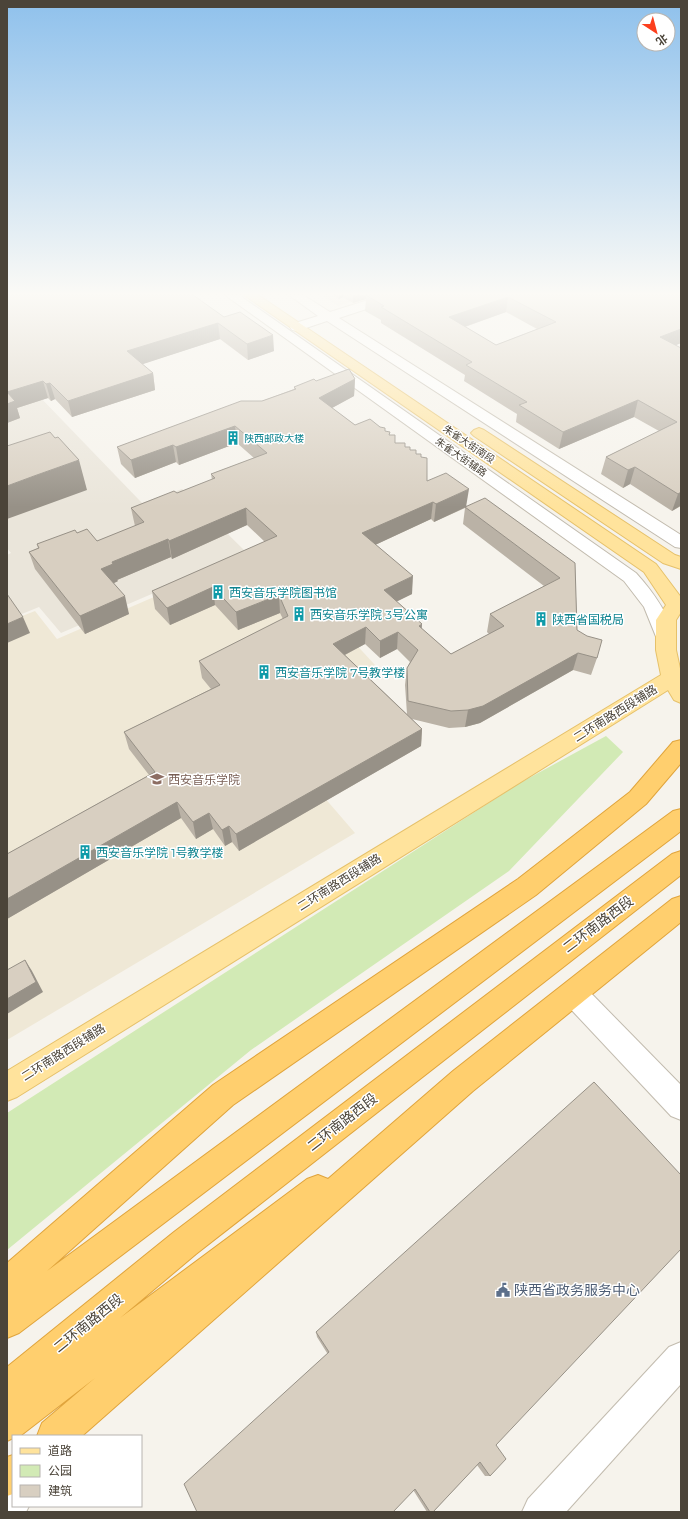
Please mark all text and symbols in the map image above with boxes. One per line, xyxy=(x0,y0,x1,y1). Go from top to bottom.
north arrow xyxy=(636,12,676,52)
text: 北 xyxy=(653,31,670,49)
street label: 朱雀大街南段 xyxy=(440,422,498,466)
building icon: 陕西邮政大楼 xyxy=(225,430,241,446)
place label: 陕西邮政大楼 xyxy=(244,432,304,445)
street label: 朱雀大街辅路 xyxy=(433,434,489,480)
building icon: 西安音乐学院图书馆 xyxy=(210,584,226,600)
place label: 西安音乐学院图书馆 xyxy=(229,585,337,600)
building icon: 西安音乐学院 3号公寓 xyxy=(291,606,307,622)
place label: 西安音乐学院 3号公寓 xyxy=(310,607,428,622)
building icon: 陕西省国税局 xyxy=(533,611,549,627)
place label: 陕西省国税局 xyxy=(552,612,624,627)
building icon: 西安音乐学院 7号教学楼 xyxy=(256,664,272,680)
place label: 西安音乐学院 7号教学楼 xyxy=(275,665,405,680)
street label: 二环南路西段辅路 xyxy=(570,681,660,745)
school or university icon: 西安音乐学院 xyxy=(149,771,165,787)
place label: 西安音乐学院 xyxy=(168,772,240,787)
building icon: 西安音乐学院 1号教学楼 xyxy=(77,844,93,860)
place label: 西安音乐学院 1号教学楼 xyxy=(96,845,223,860)
street label: 二环南路西段辅路 xyxy=(294,850,384,914)
street label: 二环南路西段 xyxy=(559,892,637,956)
street label: 二环南路西段辅路 xyxy=(18,1020,108,1084)
street label: 二环南路西段 xyxy=(303,1089,381,1155)
place label: 陕西省政务服务中心 xyxy=(514,1281,640,1299)
public building icon: 陕西省政务服务中心 xyxy=(495,1282,511,1298)
street label: 二环南路西段 xyxy=(50,1290,126,1356)
legend xyxy=(12,1435,142,1507)
text: 道路 xyxy=(48,1443,72,1458)
text: 公园 xyxy=(48,1463,72,1478)
text: 建筑 xyxy=(48,1483,72,1498)

